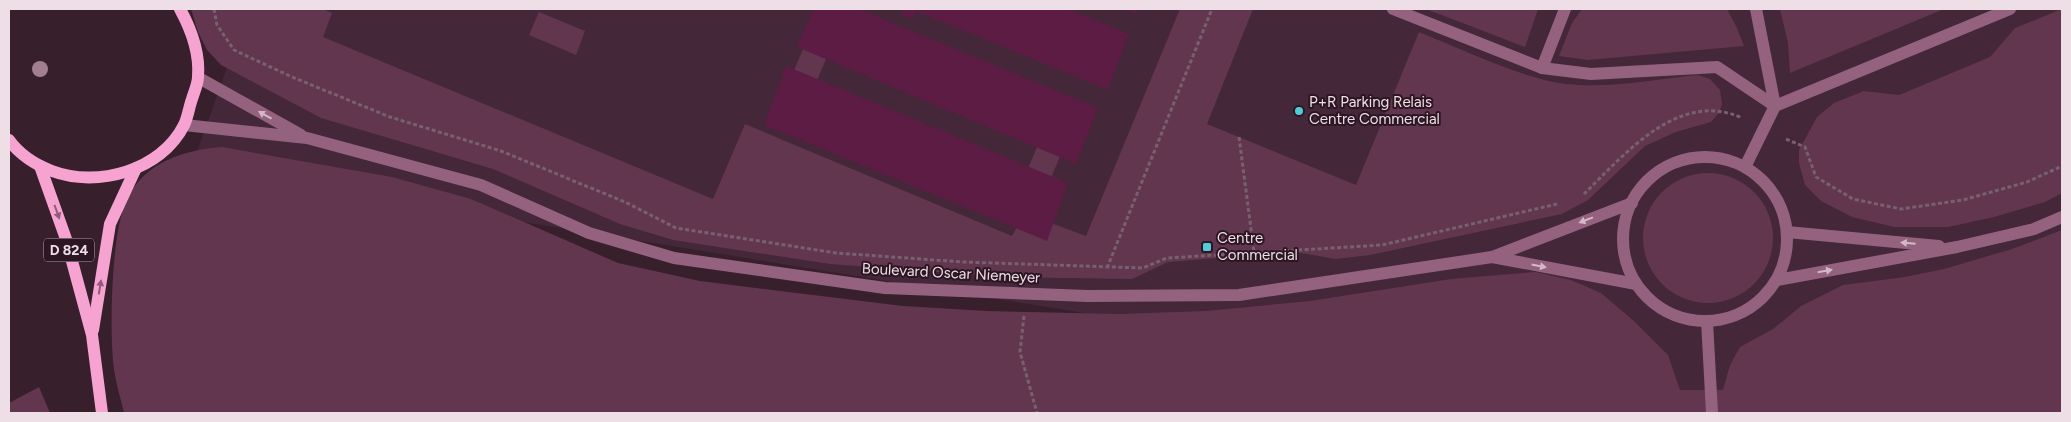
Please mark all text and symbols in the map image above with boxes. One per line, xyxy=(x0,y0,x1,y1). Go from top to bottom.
place label: P+R Parking Relais Centre Commercial xyxy=(1309,93,1440,128)
marker: P+R Parking Relais Centre Commercial xyxy=(1293,105,1305,117)
one-way arrow xyxy=(257,111,272,119)
one-way arrow xyxy=(53,205,61,220)
one-way arrow xyxy=(1578,216,1593,224)
place label: Centre Commercial xyxy=(1217,229,1298,264)
road number: D 824 xyxy=(44,238,94,262)
one-way arrow xyxy=(1900,239,1916,247)
marker: Centre Commercial xyxy=(1201,241,1213,253)
street label: Boulevard Oscar Niemeyer xyxy=(861,259,1041,287)
one-way arrow xyxy=(1532,262,1548,270)
one-way arrow xyxy=(1817,267,1833,275)
one-way arrow xyxy=(96,278,104,294)

